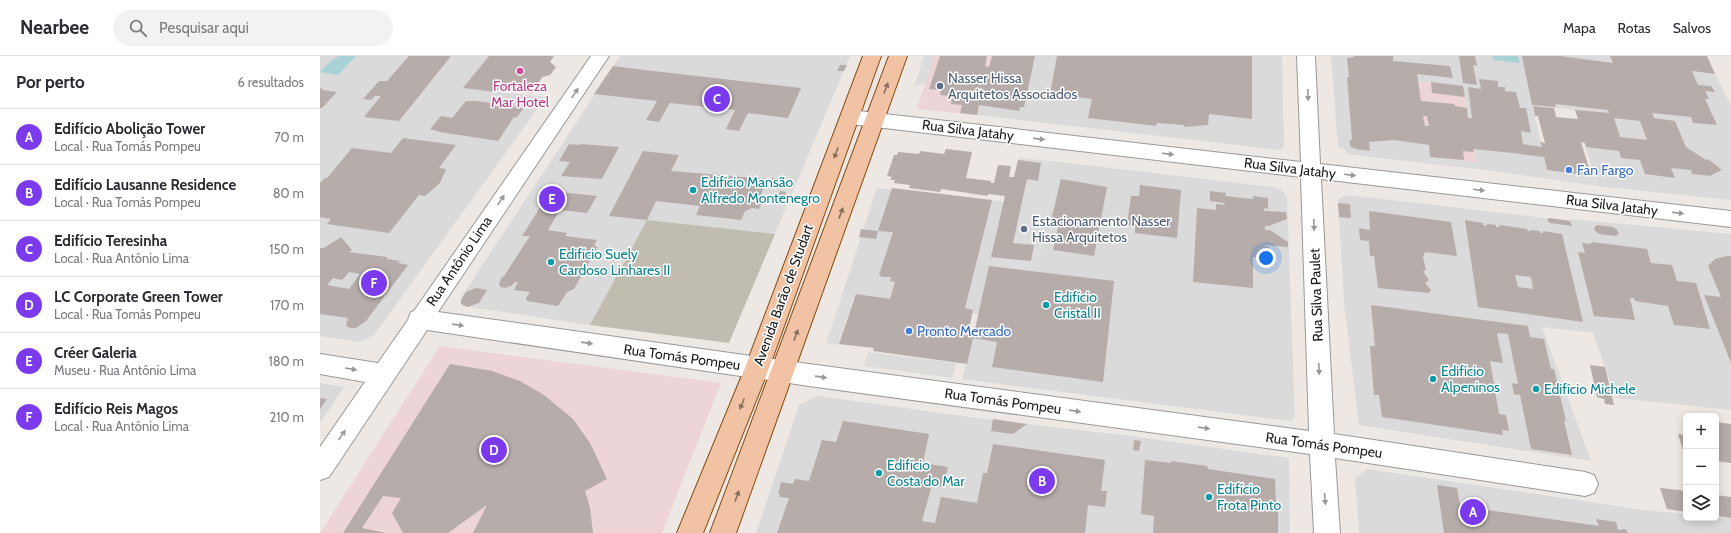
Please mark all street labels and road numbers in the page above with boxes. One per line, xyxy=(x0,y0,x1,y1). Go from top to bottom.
street label: Rua Silva Jatahy xyxy=(921,115,1015,145)
street label: Rua Silva Jatahy xyxy=(1243,153,1337,183)
street label: Rua Silva Jatahy xyxy=(1565,190,1659,220)
street label: Rua Antônio Lima xyxy=(422,212,496,309)
street label: Avenida Barão de Studart xyxy=(749,222,817,368)
street label: Rua Silva Paulet xyxy=(1305,248,1327,342)
street label: Rua Tomás Pompeu xyxy=(623,340,741,374)
street label: Rua Tomás Pompeu xyxy=(944,384,1062,418)
street label: Rua Tomás Pompeu xyxy=(1265,428,1383,462)

